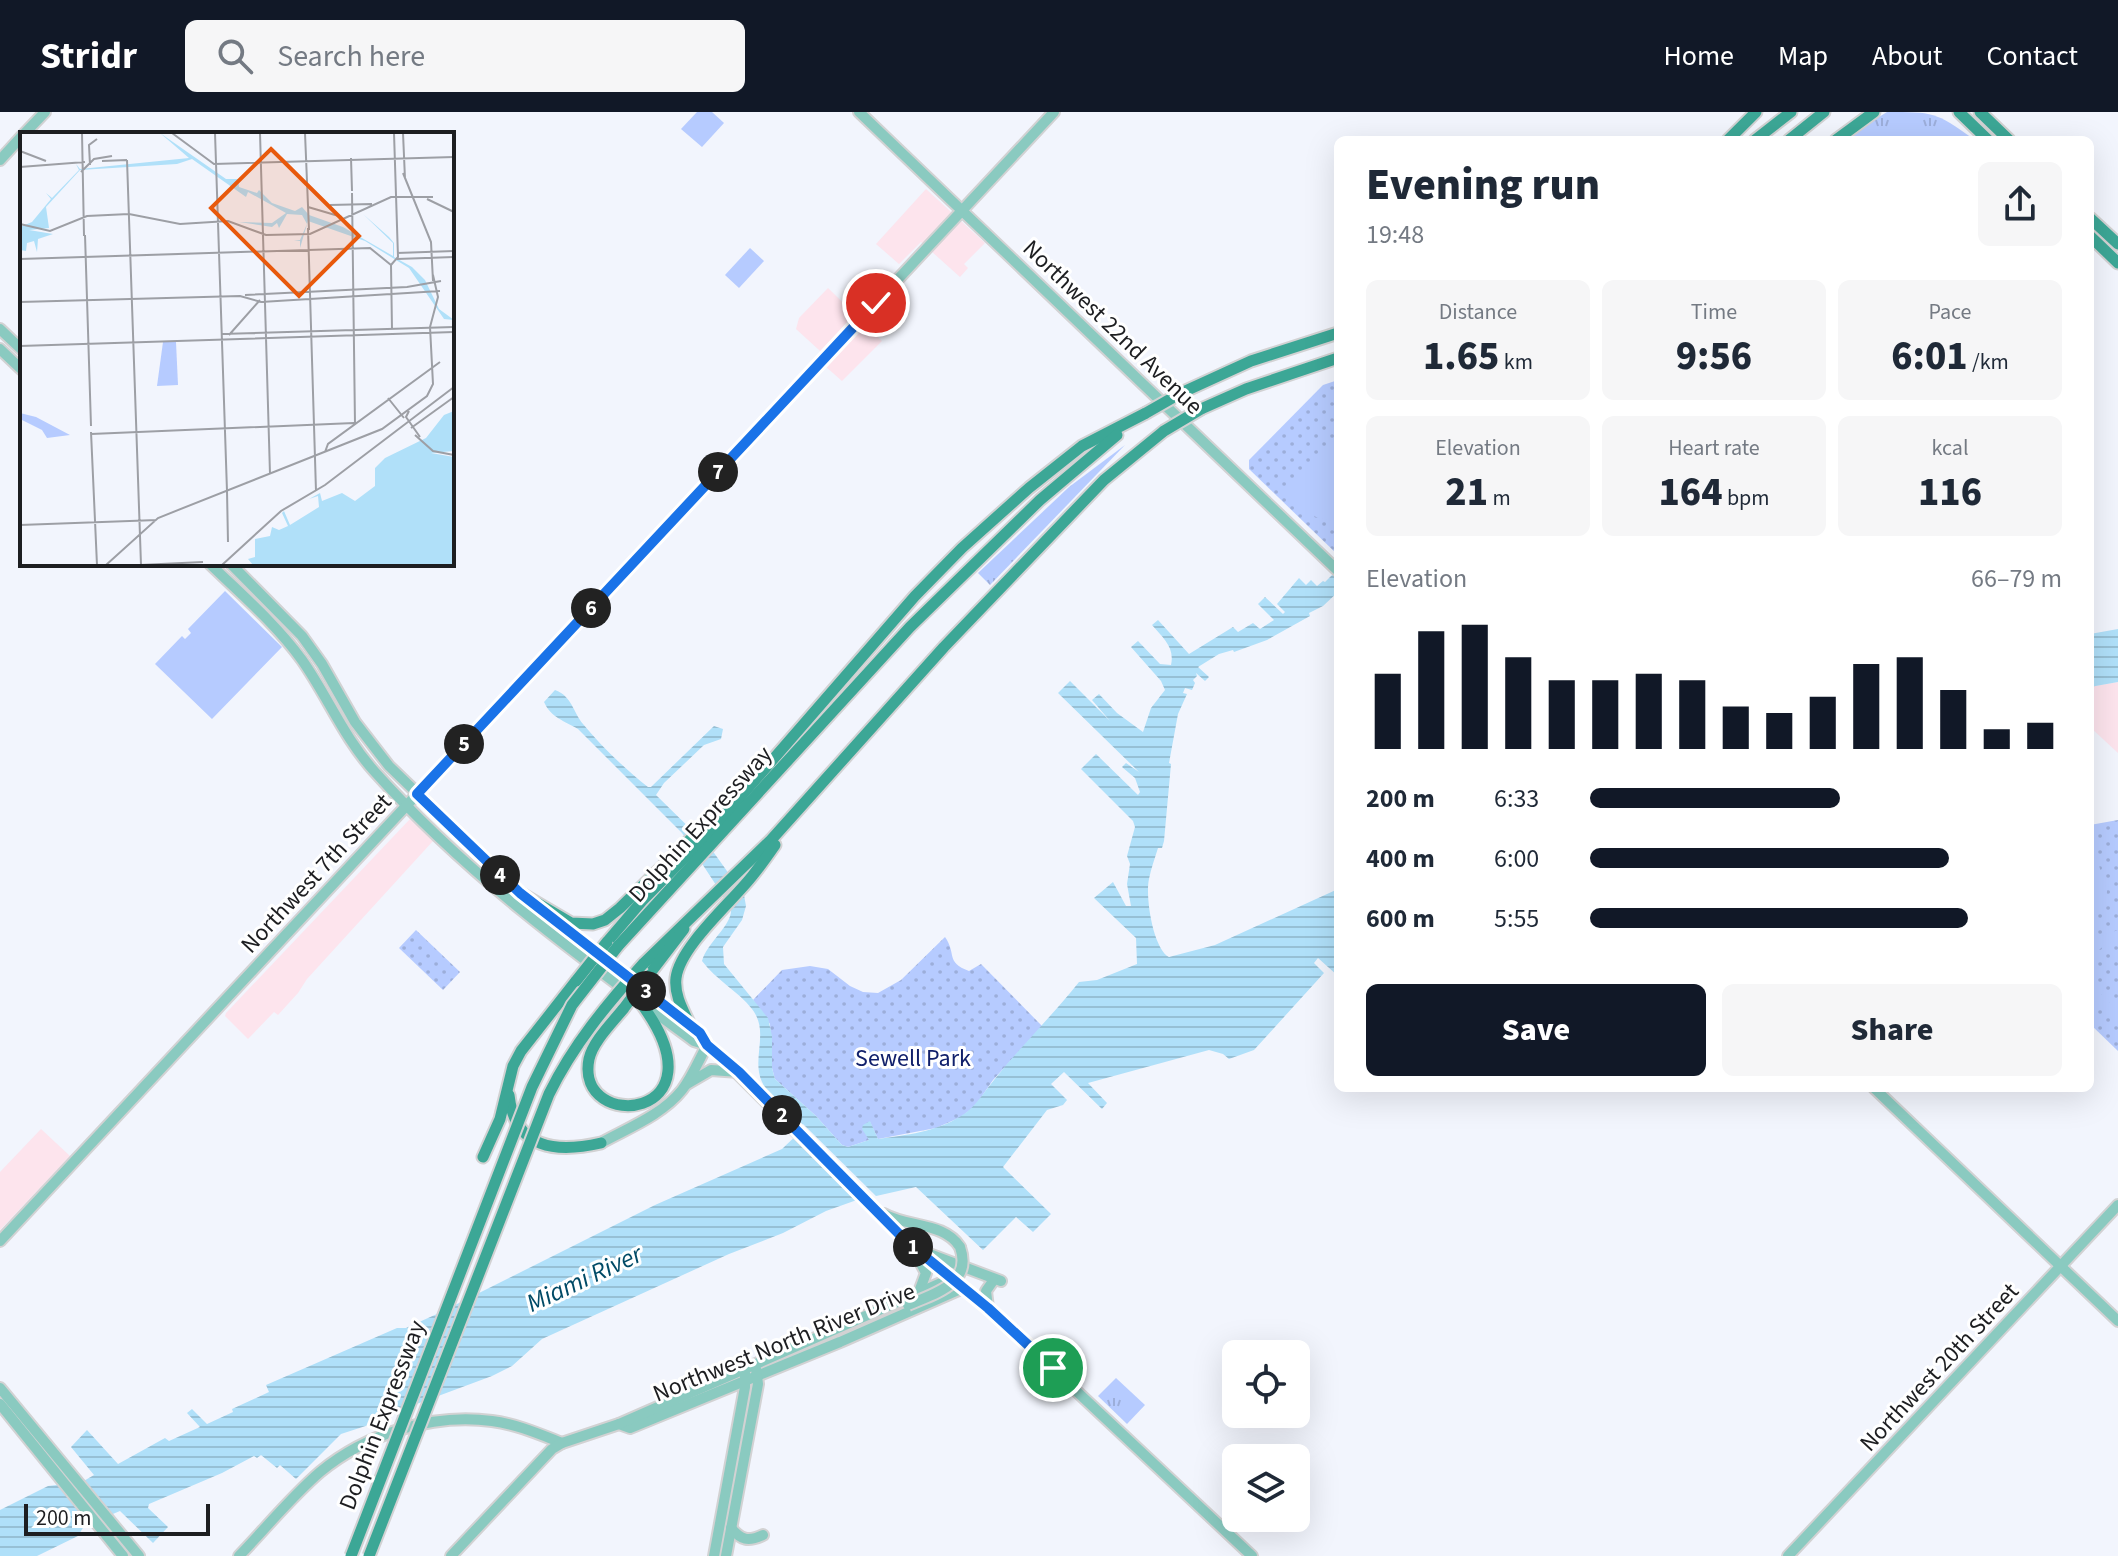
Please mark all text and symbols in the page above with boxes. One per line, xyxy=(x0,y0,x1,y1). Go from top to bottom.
search box xyxy=(185,20,745,92)
text: Stridr xyxy=(40,29,137,83)
icon: search xyxy=(213,34,257,78)
text: Search here xyxy=(277,35,425,78)
text: Home xyxy=(1663,36,1734,76)
text: Map xyxy=(1778,36,1828,76)
text: About xyxy=(1872,36,1943,76)
text: Contact xyxy=(1987,36,2078,76)
inset map xyxy=(20,132,454,566)
text: Evening run xyxy=(1366,154,1600,217)
button: share xyxy=(1978,162,2062,246)
text: 19:48 xyxy=(1366,216,1424,253)
street label: Northwest 22nd Avenue xyxy=(1015,232,1211,423)
pin xyxy=(842,269,910,337)
icon: check xyxy=(854,281,898,325)
text: Distance xyxy=(1439,296,1517,328)
text: Time xyxy=(1691,296,1737,328)
text: Pace xyxy=(1928,296,1972,328)
text: 1.65 xyxy=(1423,328,1499,385)
text: 9:56 xyxy=(1676,328,1752,385)
text: 6:01 xyxy=(1891,328,1968,385)
text: km xyxy=(1499,346,1533,378)
text: /km xyxy=(1968,346,2009,378)
text: Elevation xyxy=(1435,432,1521,464)
text: Heart rate xyxy=(1668,432,1760,464)
text: kcal xyxy=(1931,432,1969,464)
pin: 7 xyxy=(698,452,738,492)
text: 7 xyxy=(712,456,724,488)
text: 21 xyxy=(1445,464,1488,521)
text: 164 xyxy=(1658,464,1723,521)
text: 116 xyxy=(1918,464,1982,521)
text: m xyxy=(1488,482,1511,514)
text: bpm xyxy=(1723,482,1770,514)
text: Elevation xyxy=(1366,560,1467,597)
text: 66–79 m xyxy=(1971,560,2062,597)
pin: 6 xyxy=(571,588,611,628)
text: 6 xyxy=(585,592,597,624)
pin: 5 xyxy=(444,724,484,764)
text: 5 xyxy=(458,728,470,760)
street label: Dolphin Expressway xyxy=(620,738,780,911)
text: 200 m xyxy=(1366,780,1435,817)
text: 6:33 xyxy=(1494,780,1539,817)
street label: Northwest 7th Street xyxy=(233,785,400,961)
text: 400 m xyxy=(1366,840,1435,877)
text: 6:00 xyxy=(1494,840,1539,877)
pin: 4 xyxy=(480,855,520,895)
text: 4 xyxy=(494,859,506,891)
text: 600 m xyxy=(1366,900,1435,937)
text: 5:55 xyxy=(1494,900,1539,937)
pin: 3 xyxy=(626,971,666,1011)
text: 3 xyxy=(640,975,652,1007)
button: Save xyxy=(1366,984,1706,1076)
button: Share xyxy=(1722,984,2062,1076)
park label: Sewell Park xyxy=(855,1041,971,1076)
pin: 2 xyxy=(762,1095,802,1135)
text: 2 xyxy=(776,1099,788,1131)
pin: 1 xyxy=(893,1227,933,1267)
text: 1 xyxy=(907,1231,919,1263)
water label: Miami River xyxy=(520,1235,649,1321)
street label: Northwest North River Drive xyxy=(648,1274,921,1411)
street label: Northwest 20th Street xyxy=(1852,1275,2027,1460)
street label: Dolphin Expressway xyxy=(330,1315,435,1515)
pin xyxy=(1019,1334,1087,1402)
map controls xyxy=(1222,1340,1310,1532)
button: locate xyxy=(1222,1340,1310,1428)
icon: arrive xyxy=(1031,1346,1075,1390)
button: layers xyxy=(1222,1444,1310,1532)
scale bar xyxy=(24,1500,210,1536)
text: 200 m xyxy=(36,1502,91,1534)

